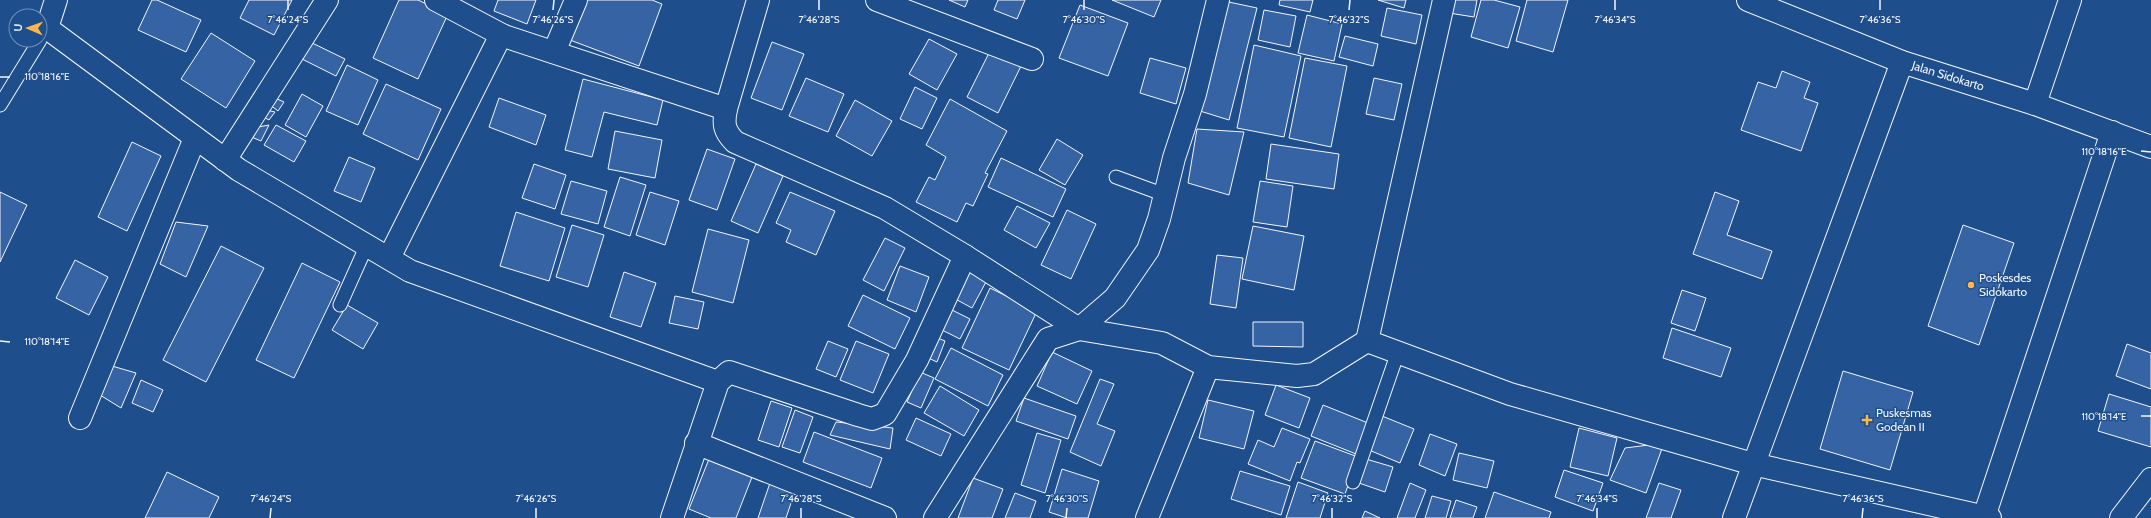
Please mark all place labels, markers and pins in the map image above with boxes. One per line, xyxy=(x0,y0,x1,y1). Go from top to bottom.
place label: Poskesdes Sidokarto xyxy=(1979,270,2031,299)
marker: Poskesdes Sidokarto xyxy=(1966,280,1976,290)
place label: Puskesmas Godean II xyxy=(1876,405,1932,434)
marker: Puskesmas Godean II xyxy=(1861,414,1873,426)

